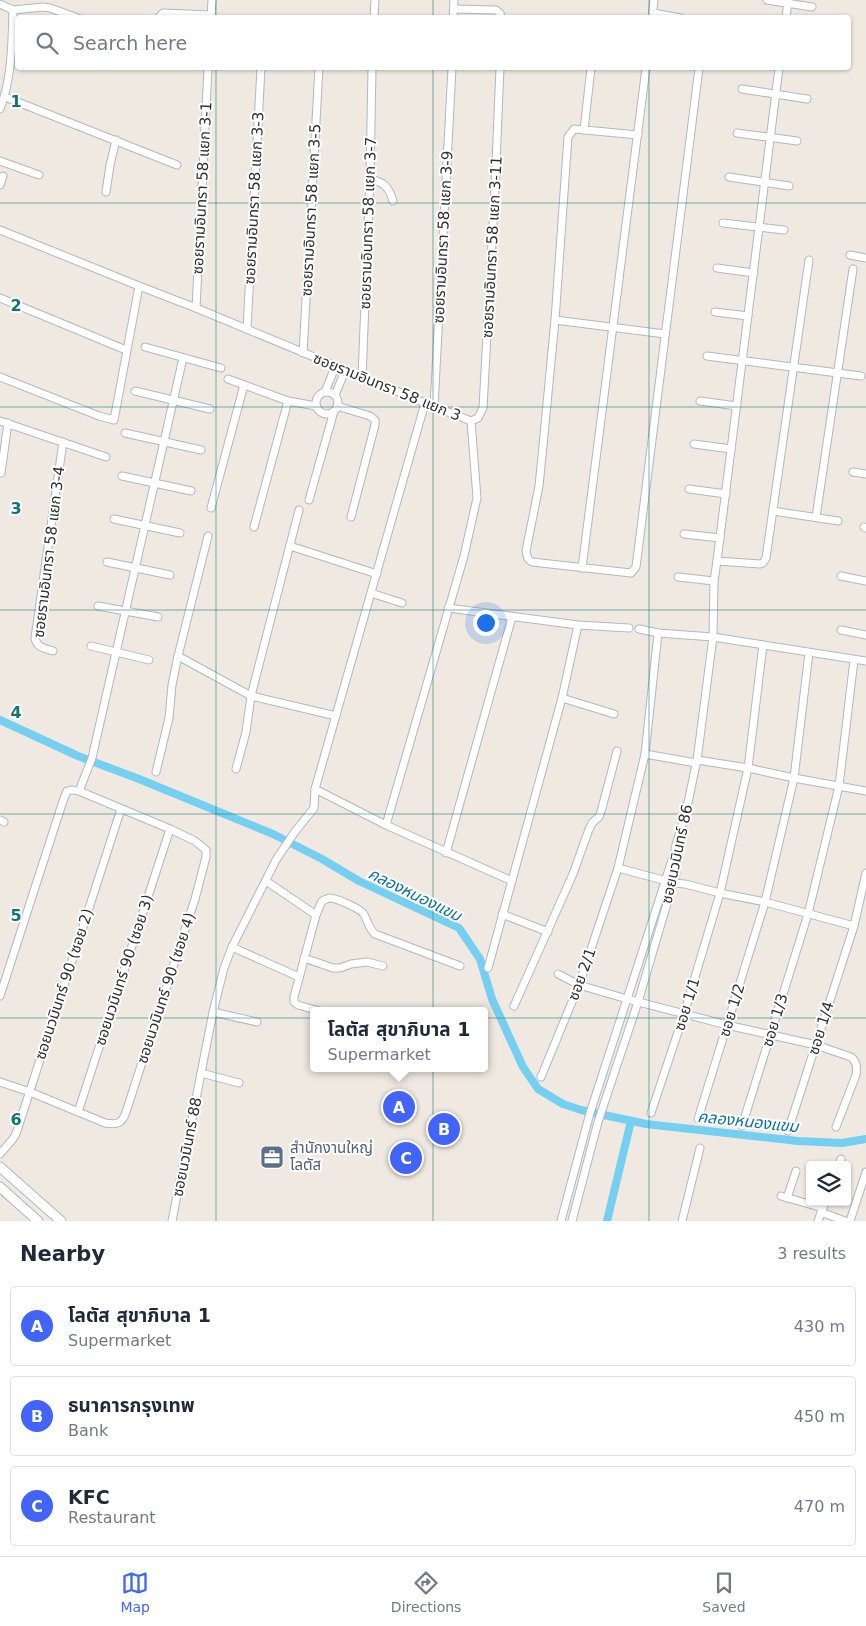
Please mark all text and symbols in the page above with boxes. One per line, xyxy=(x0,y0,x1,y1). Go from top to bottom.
search box xyxy=(15,15,851,70)
icon: search xyxy=(33,29,61,57)
text: Search here xyxy=(73,32,187,54)
text: 1 xyxy=(10,92,22,111)
street label: ซอยรามอินทรา 58 แยก 3-1 xyxy=(188,101,216,275)
street label: ซอยรามอินทรา 58 แยก 3-3 xyxy=(240,111,268,285)
street label: ซอยรามอินทรา 58 แยก 3-5 xyxy=(297,123,325,297)
street label: ซอยรามอินทรา 58 แยก 3-7 xyxy=(356,136,380,310)
street label: ซอยรามอินทรา 58 แยก 3-9 xyxy=(429,150,457,324)
street label: ซอยรามอินทรา 58 แยก 3-11 xyxy=(478,156,506,338)
text: 2 xyxy=(10,296,22,315)
street label: ซอยรามอินทรา 58 แยก 3 xyxy=(310,349,464,425)
street label: ซอยรามอินทรา 58 แยก 3-4 xyxy=(30,465,68,639)
text: 3 xyxy=(10,499,22,518)
your location xyxy=(473,610,499,636)
text: 4 xyxy=(10,703,22,722)
street label: ซอยนวมินทร์ 86 xyxy=(658,803,696,905)
water label: คลองหนองแขม xyxy=(365,864,465,926)
street label: ซอยนวมินทร์ 90 (ซอย 3) xyxy=(91,892,157,1048)
text: 5 xyxy=(10,906,22,925)
street label: ซอยนวมินทร์ 90 (ซอย 2) xyxy=(31,906,97,1062)
street label: ซอยนวมินทร์ 90 (ซอย 4) xyxy=(133,910,199,1066)
street label: ซอย 2/1 xyxy=(564,945,600,1003)
street label: ซอย 1/1 xyxy=(670,975,704,1033)
street label: ซอย 1/2 xyxy=(715,981,749,1039)
street label: ซอย 1/3 xyxy=(758,991,792,1049)
street label: ซอย 1/4 xyxy=(804,999,838,1057)
popup xyxy=(310,1007,488,1072)
text: โลตัส สุขาภิบาล 1 xyxy=(328,1018,471,1040)
text: Supermarket xyxy=(328,1045,431,1064)
pin: A xyxy=(383,1088,415,1126)
street label: ซอยนวมินทร์ 88 xyxy=(169,1096,205,1198)
water label: คลองหนองแขม xyxy=(697,1107,800,1136)
text: 6 xyxy=(10,1110,22,1129)
pin: B xyxy=(428,1110,460,1148)
place label: สำนักงานใหญ่ โลตัส xyxy=(290,1139,373,1174)
pin: C xyxy=(390,1139,422,1177)
office icon: สำนักงานใหญ่ โลตัส xyxy=(259,1144,285,1170)
map controls xyxy=(806,1161,851,1206)
button: layers xyxy=(806,1161,851,1206)
text: Nearby xyxy=(20,1242,105,1266)
text: 3 results xyxy=(777,1244,846,1263)
text: โลตัส สุขาภิบาล 1 xyxy=(68,1304,211,1326)
text: A xyxy=(31,1317,43,1336)
text: 430 m xyxy=(794,1317,845,1336)
text: Supermarket xyxy=(68,1331,171,1350)
text: ธนาคารกรุงเทพ xyxy=(68,1394,195,1416)
text: B xyxy=(31,1407,43,1426)
text: 450 m xyxy=(794,1407,845,1426)
text: Bank xyxy=(68,1421,108,1440)
text: KFC xyxy=(68,1486,110,1508)
text: C xyxy=(31,1497,43,1516)
text: 470 m xyxy=(794,1497,845,1516)
text: Restaurant xyxy=(68,1508,156,1527)
tab: Map xyxy=(120,1569,150,1615)
tab: Directions xyxy=(391,1569,461,1615)
tab: Saved xyxy=(702,1569,746,1615)

